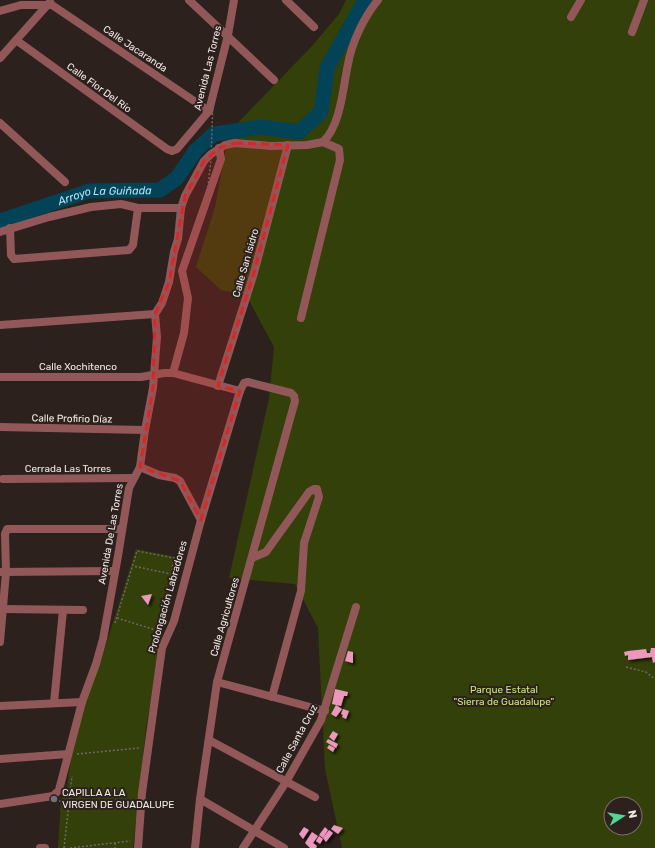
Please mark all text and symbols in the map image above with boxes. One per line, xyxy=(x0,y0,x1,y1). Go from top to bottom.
street label: Calle Jacaranda xyxy=(101,23,169,75)
street label: Avenida Las Torres xyxy=(192,24,224,112)
street label: Calle Flor Del Río xyxy=(64,60,134,116)
water label: Arroyo La Guiñada xyxy=(55,184,152,208)
street label: Calle San Isidro xyxy=(230,227,262,299)
street label: Calle Xochitenco xyxy=(39,361,117,373)
street label: Calle Profirio Díaz xyxy=(32,412,112,426)
street label: Cerrada Las Torres xyxy=(25,463,111,475)
street label: Avenida De Las Torres xyxy=(96,483,126,585)
street label: Prolongación Labradores xyxy=(146,539,190,655)
street label: Calle Agricultores xyxy=(208,576,242,658)
park label: Parque Estatal "Sierra de Guadalupe" xyxy=(454,684,555,708)
street label: Calle Santa Cruz xyxy=(274,703,320,775)
place label: CAPILLA A LA VIRGEN DE GUADALUPE xyxy=(62,787,174,811)
marker: CAPILLA A LA VIRGEN DE GUADALUPE xyxy=(49,794,59,804)
north arrow xyxy=(603,796,643,836)
text: N xyxy=(625,809,639,819)

